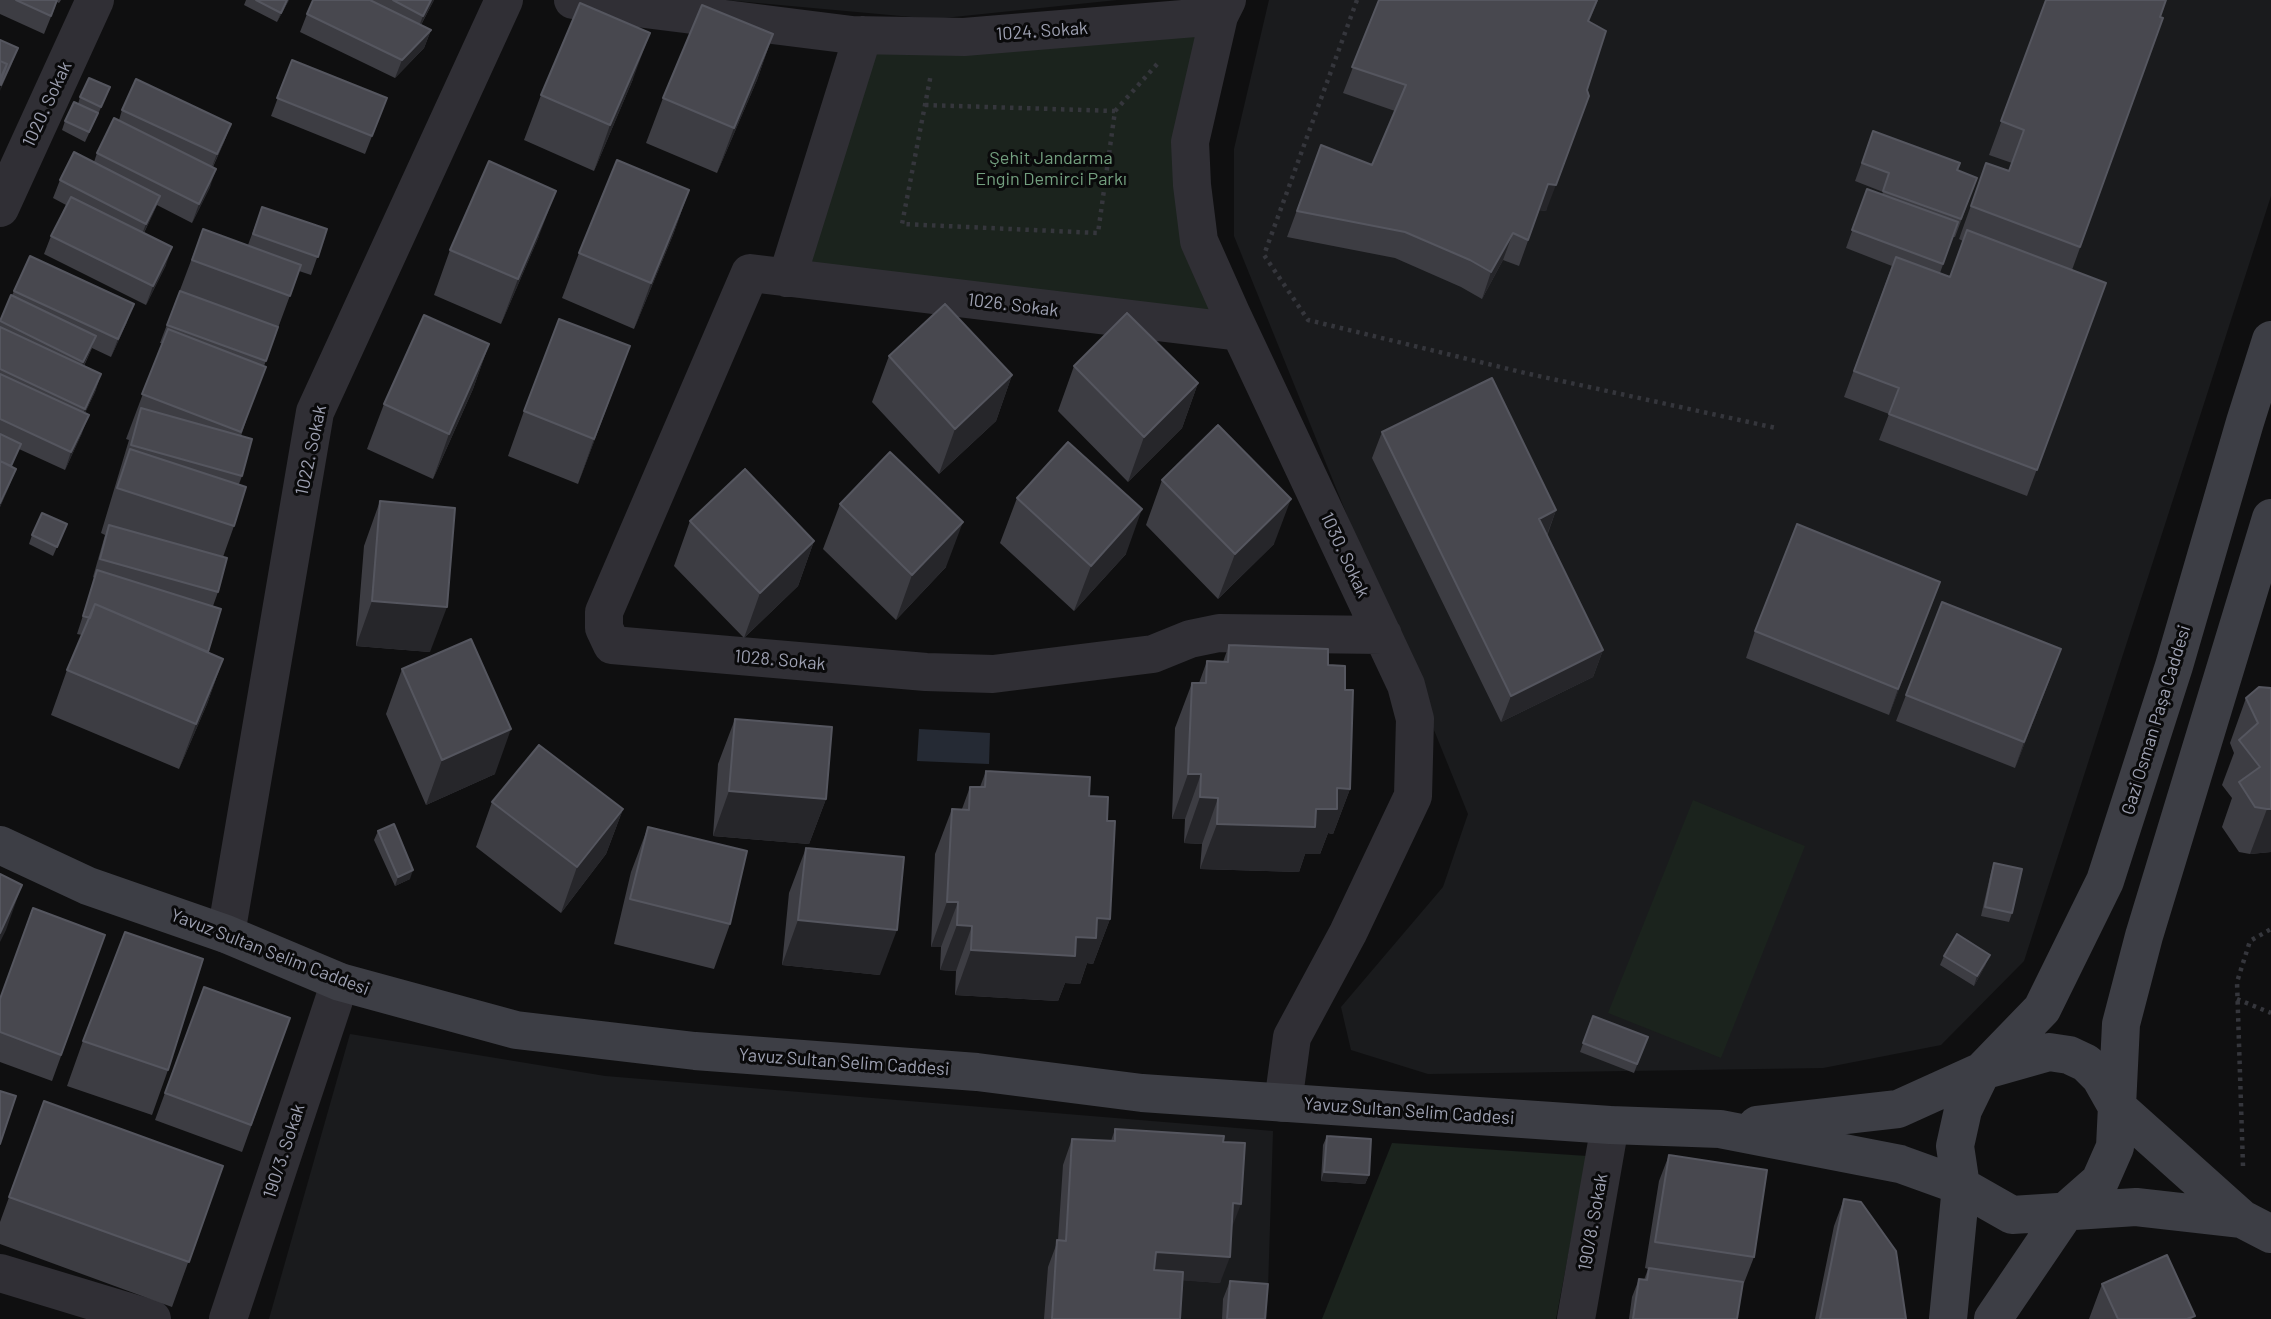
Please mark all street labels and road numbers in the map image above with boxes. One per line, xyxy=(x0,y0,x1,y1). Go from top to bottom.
street label: 1024. Sokak xyxy=(995,17,1089,45)
street label: 1020. Sokak xyxy=(18,58,76,150)
street label: 1026. Sokak xyxy=(966,289,1060,321)
street label: 1022. Sokak xyxy=(291,403,331,497)
street label: 1030. Sokak xyxy=(1316,509,1374,601)
street label: Gazi Osman Paşa Caddesi xyxy=(2117,623,2195,817)
street label: 1028. Sokak xyxy=(733,645,827,675)
street label: Yavuz Sultan Selim Caddesi xyxy=(167,904,373,1000)
street label: Yavuz Sultan Selim Caddesi xyxy=(738,1044,950,1080)
street label: Yavuz Sultan Selim Caddesi xyxy=(1303,1093,1515,1129)
street label: 190/3. Sokak xyxy=(259,1101,309,1201)
street label: 190/8. Sokak xyxy=(1574,1172,1612,1272)

